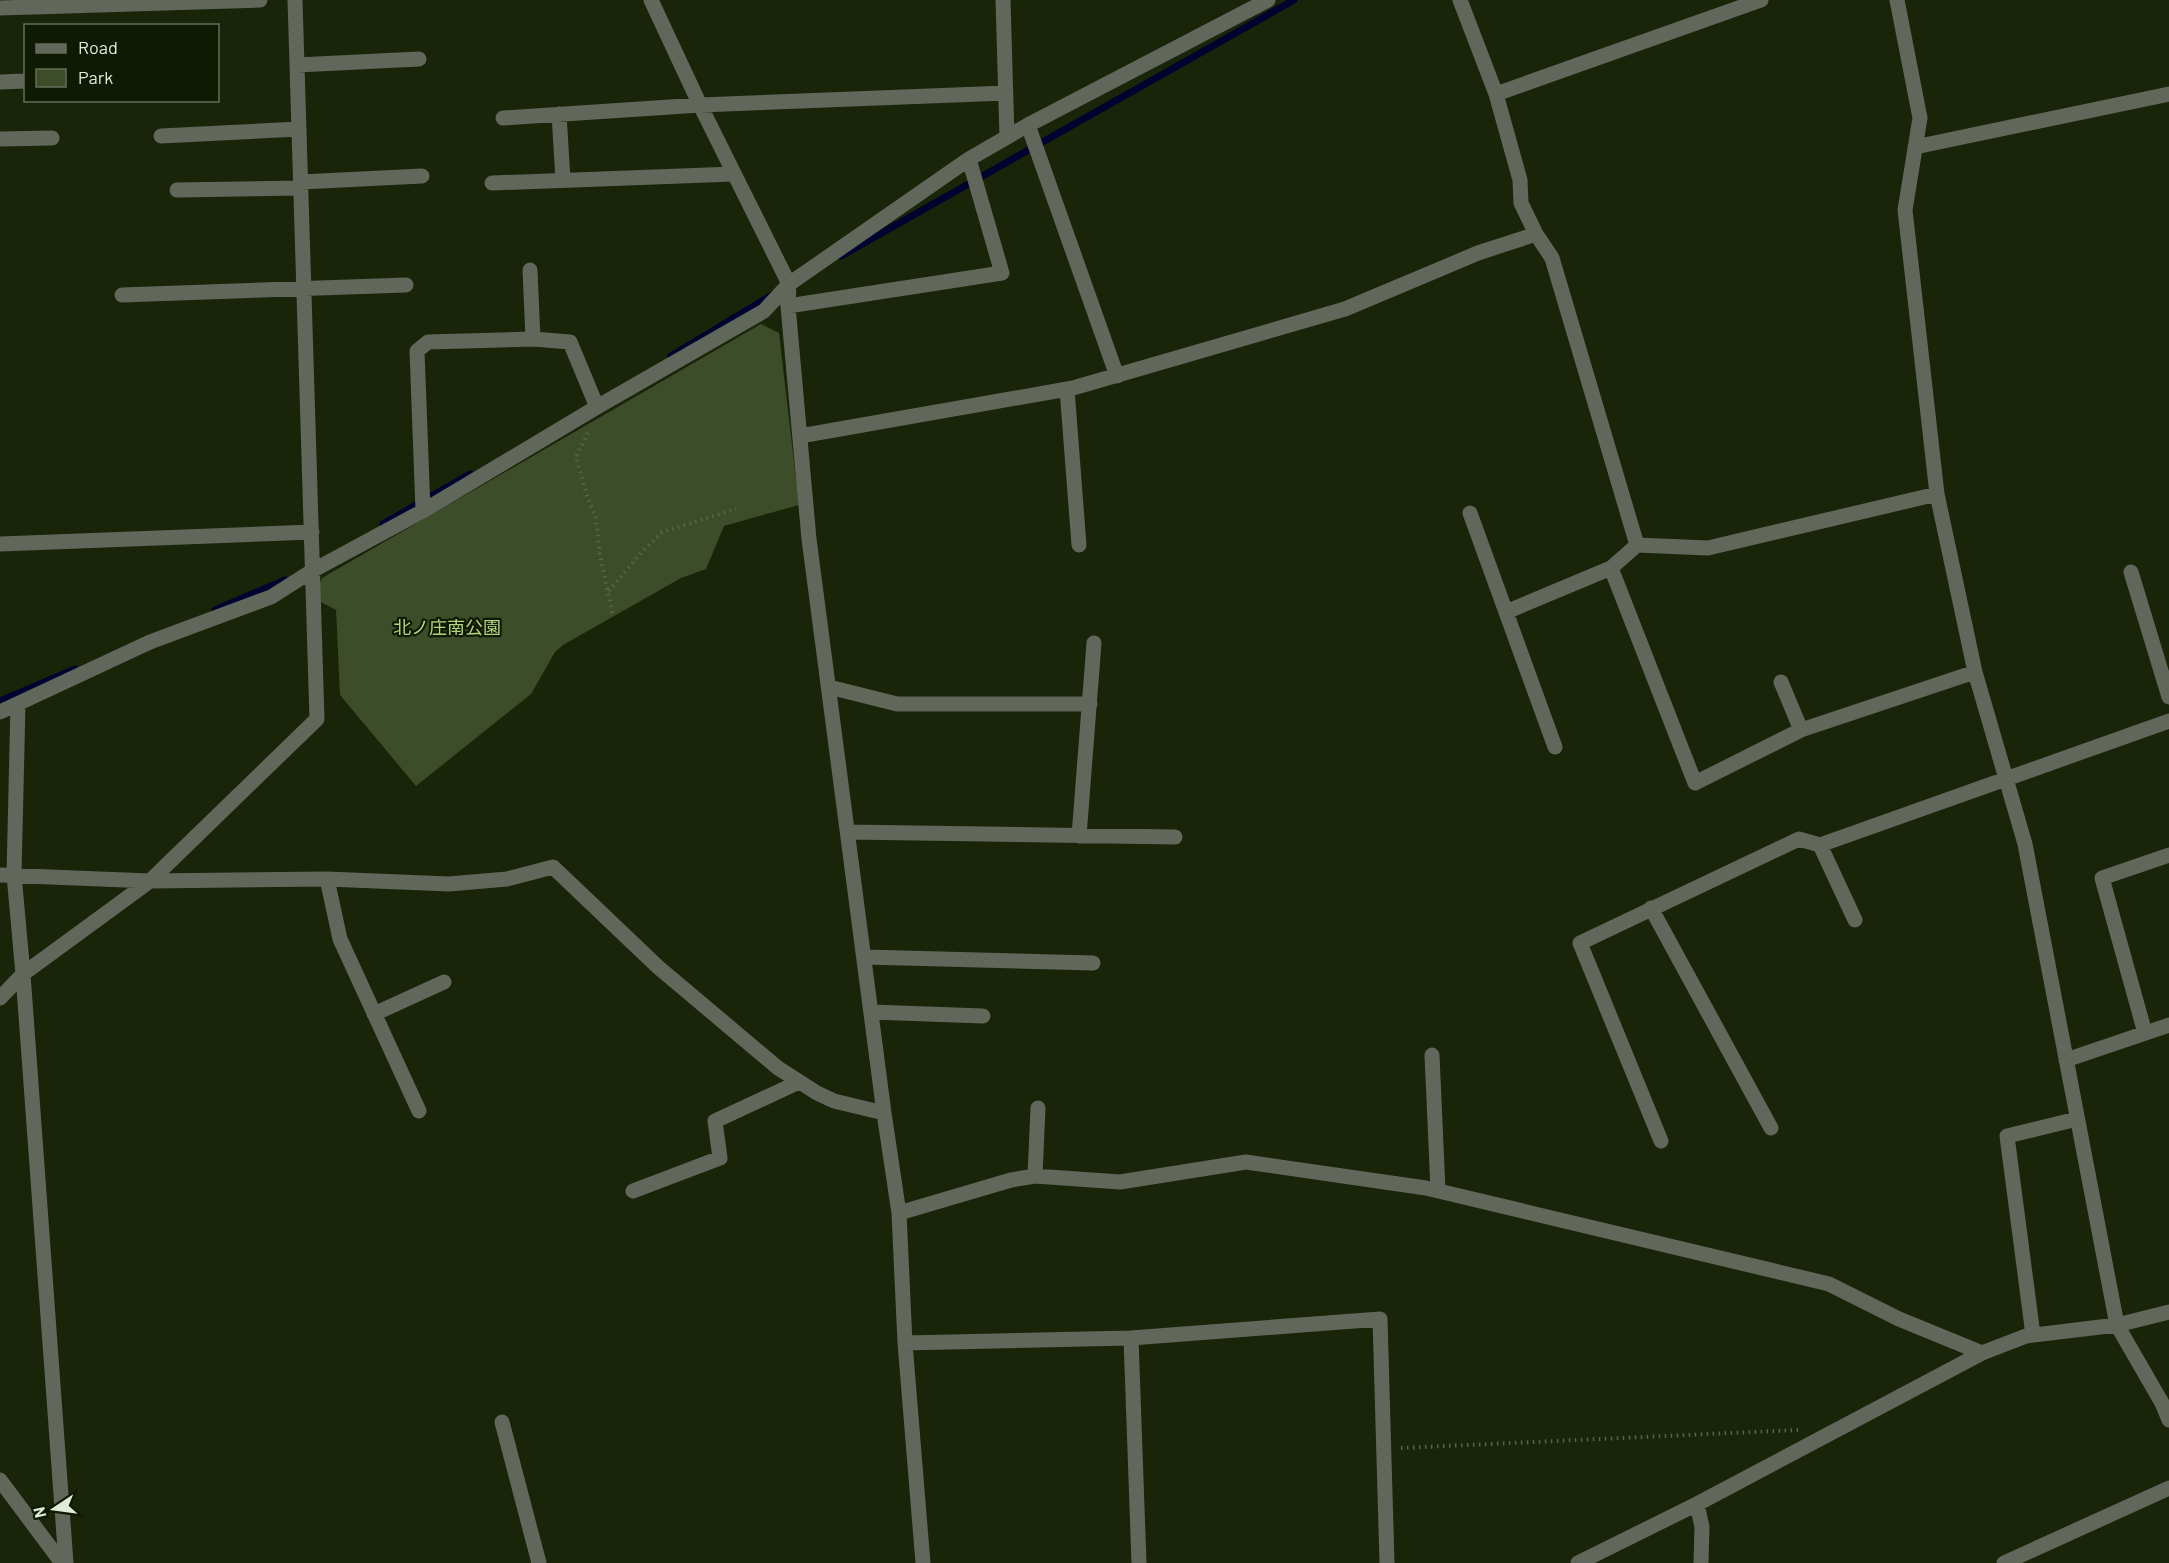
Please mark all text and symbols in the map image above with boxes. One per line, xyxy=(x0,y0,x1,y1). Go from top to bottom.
legend xyxy=(24,24,219,102)
text: Road xyxy=(78,36,118,58)
text: Park xyxy=(78,66,113,88)
park label: 北ノ庄南公園 xyxy=(393,616,501,638)
north arrow xyxy=(24,1479,84,1539)
text: N xyxy=(28,1505,49,1520)

